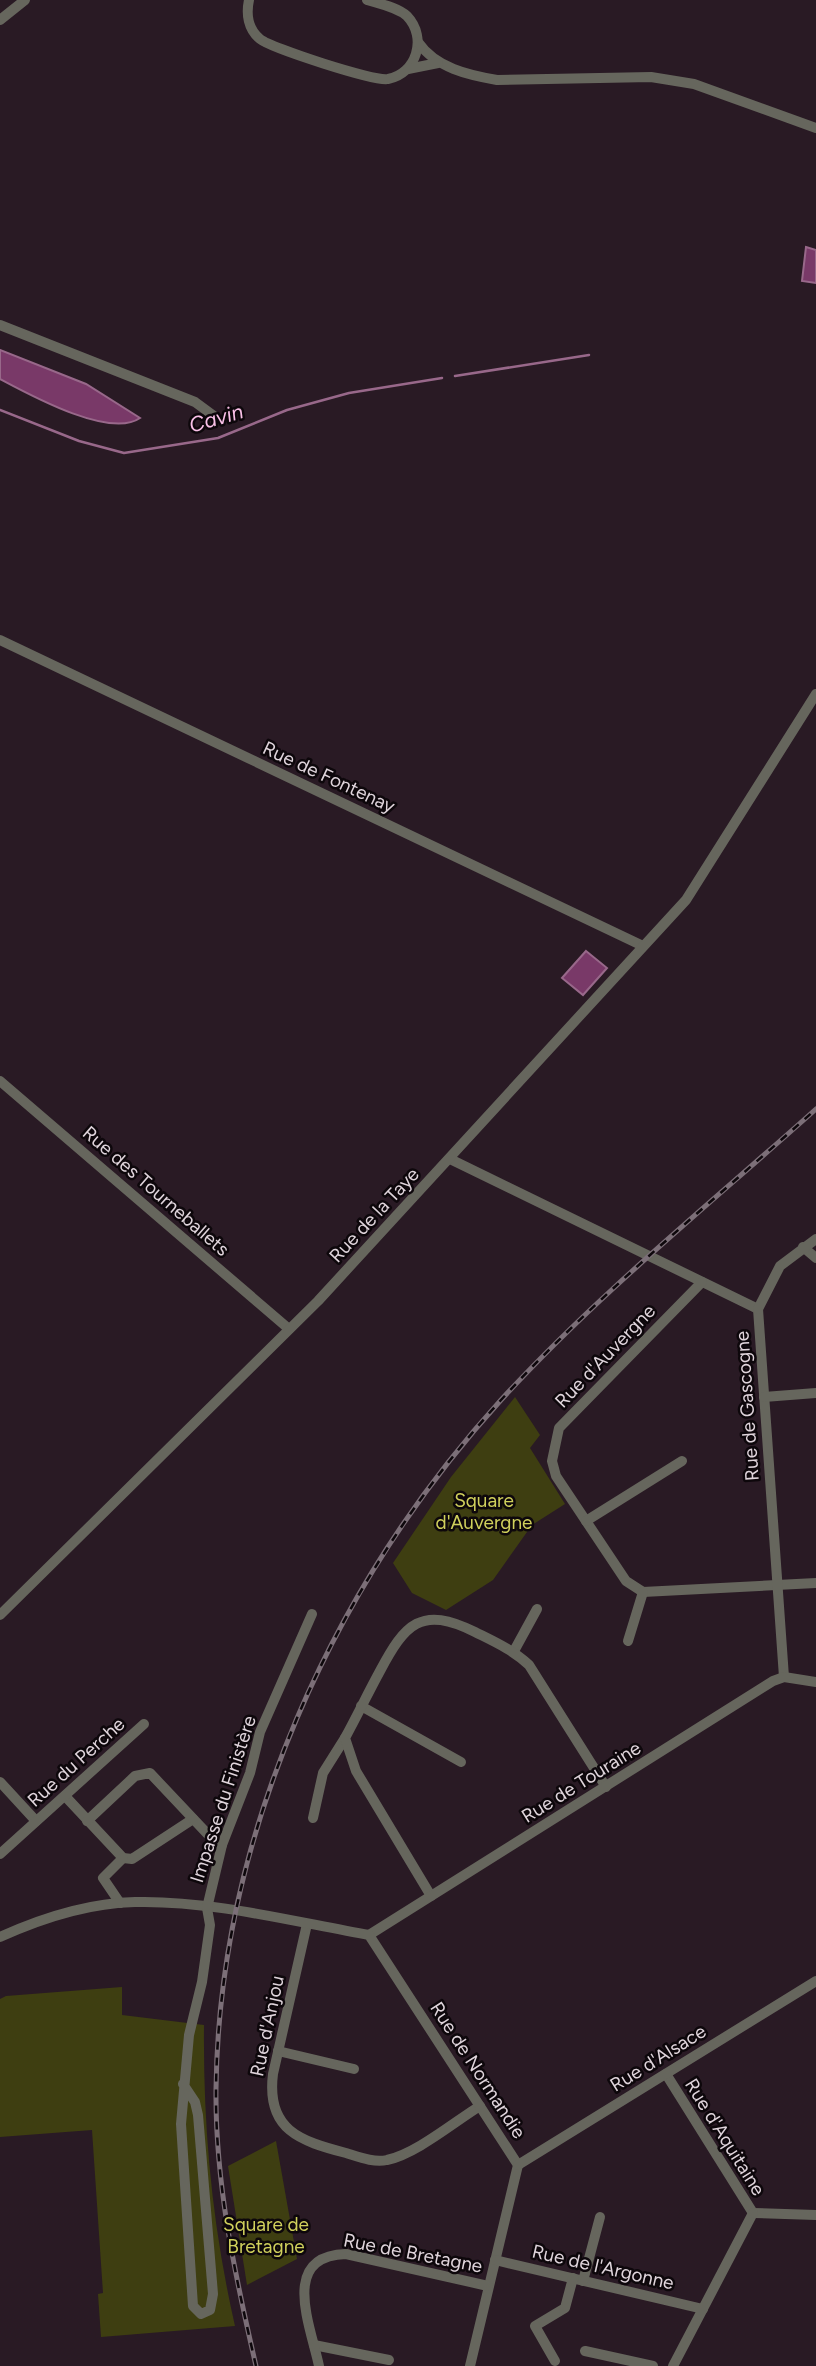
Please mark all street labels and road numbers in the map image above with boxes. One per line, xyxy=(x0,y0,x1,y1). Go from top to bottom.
street label: Rue de Fontenay xyxy=(259,736,399,818)
street label: Rue des Tourneballets xyxy=(78,1121,234,1261)
street label: Rue de la Taye xyxy=(324,1163,424,1267)
street label: Rue d'Auvergne xyxy=(550,1300,660,1412)
street label: Rue de Gascogne xyxy=(730,1330,764,1482)
street label: Rue du Perche xyxy=(23,1712,129,1812)
street label: Impasse du Finistère xyxy=(185,1713,261,1885)
street label: Rue de Touraine xyxy=(517,1736,645,1828)
street label: Rue d'Anjou xyxy=(245,1973,289,2079)
street label: Rue de Normandie xyxy=(425,1997,531,2143)
street label: Rue d'Alsace xyxy=(606,2019,710,2097)
street label: Rue d'Aquitaine xyxy=(680,2074,770,2200)
street label: Rue de Bretagne xyxy=(342,2228,484,2278)
street label: Rue de l'Argonne xyxy=(530,2240,676,2294)

